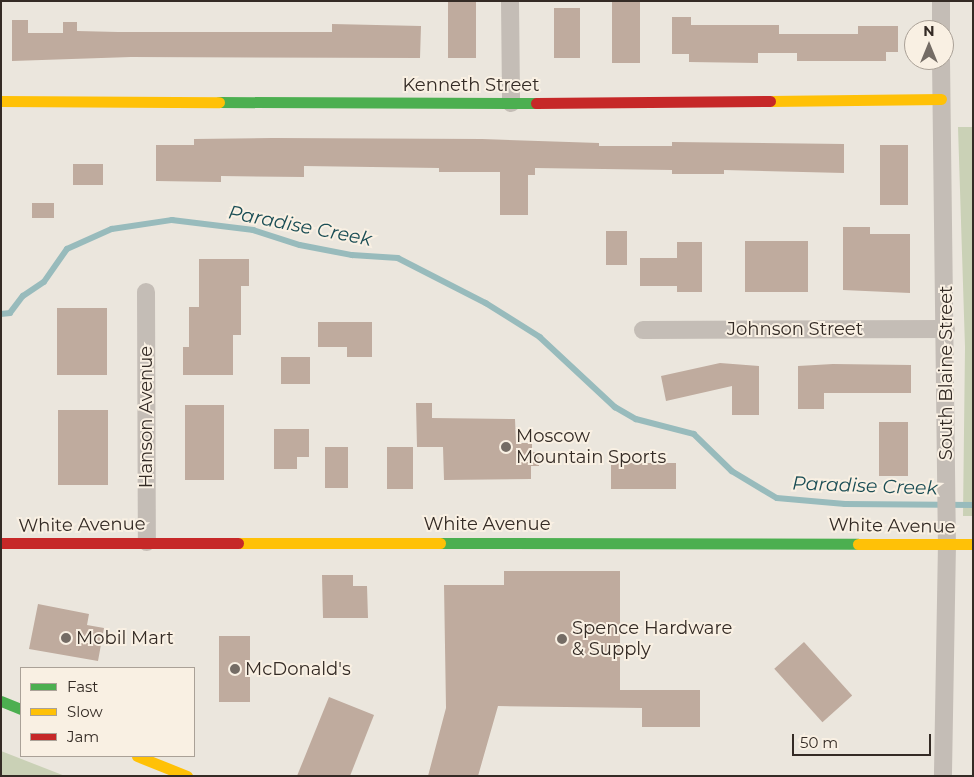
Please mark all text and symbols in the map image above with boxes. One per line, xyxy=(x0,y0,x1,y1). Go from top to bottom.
north arrow xyxy=(904,20,954,70)
text: N xyxy=(923,22,935,40)
street label: Kenneth Street xyxy=(402,74,540,96)
water label: Paradise Creek xyxy=(226,201,374,251)
street label: South Blaine Street xyxy=(935,286,957,460)
street label: Johnson Street xyxy=(727,318,863,340)
street label: Hanson Avenue xyxy=(135,346,157,488)
place label: Moscow Mountain Sports xyxy=(516,426,666,468)
marker: Moscow Mountain Sports xyxy=(500,441,512,453)
water label: Paradise Creek xyxy=(792,472,938,500)
street label: White Avenue xyxy=(18,513,146,537)
street label: White Avenue xyxy=(423,513,551,535)
street label: White Avenue xyxy=(828,514,956,538)
place label: Spence Hardware & Supply xyxy=(572,618,732,660)
place label: Mobil Mart xyxy=(76,627,174,649)
marker: Mobil Mart xyxy=(60,632,72,644)
marker: Spence Hardware & Supply xyxy=(556,633,568,645)
place label: McDonald's xyxy=(245,658,351,680)
marker: McDonald's xyxy=(229,663,241,675)
legend xyxy=(20,667,195,757)
text: Fast xyxy=(67,677,98,696)
text: Slow xyxy=(67,702,103,721)
scale bar xyxy=(794,724,933,756)
text: Jam xyxy=(67,727,99,746)
text: 50 m xyxy=(800,733,838,752)

